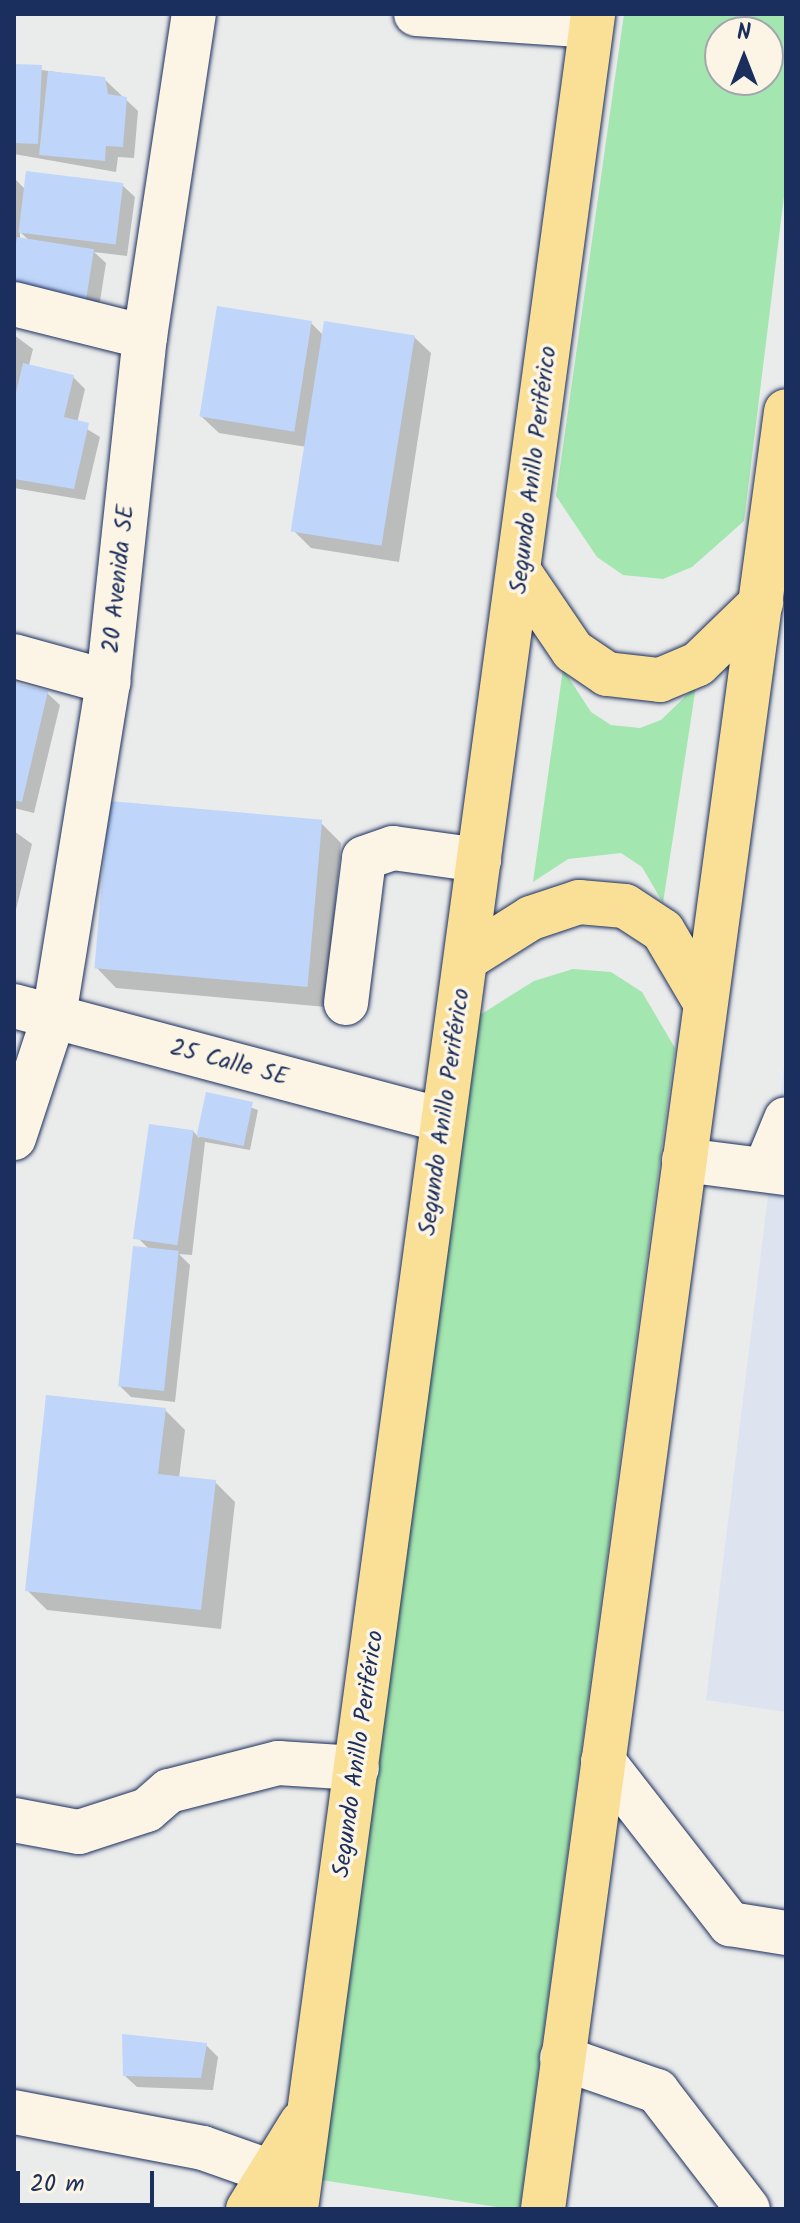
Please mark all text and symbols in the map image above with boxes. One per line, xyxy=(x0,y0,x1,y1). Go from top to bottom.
north arrow xyxy=(704,16,784,96)
text: N xyxy=(737,16,751,51)
street label: Segundo Anillo Periférico xyxy=(505,345,563,595)
street label: 20 Avenida SE xyxy=(97,503,141,655)
street label: Segundo Anillo Periférico xyxy=(413,987,477,1237)
street label: 25 Calle SE xyxy=(167,1033,291,1093)
street label: Segundo Anillo Periférico xyxy=(327,1629,391,1879)
scale bar xyxy=(20,2155,158,2205)
text: 20 m xyxy=(30,2165,85,2204)

